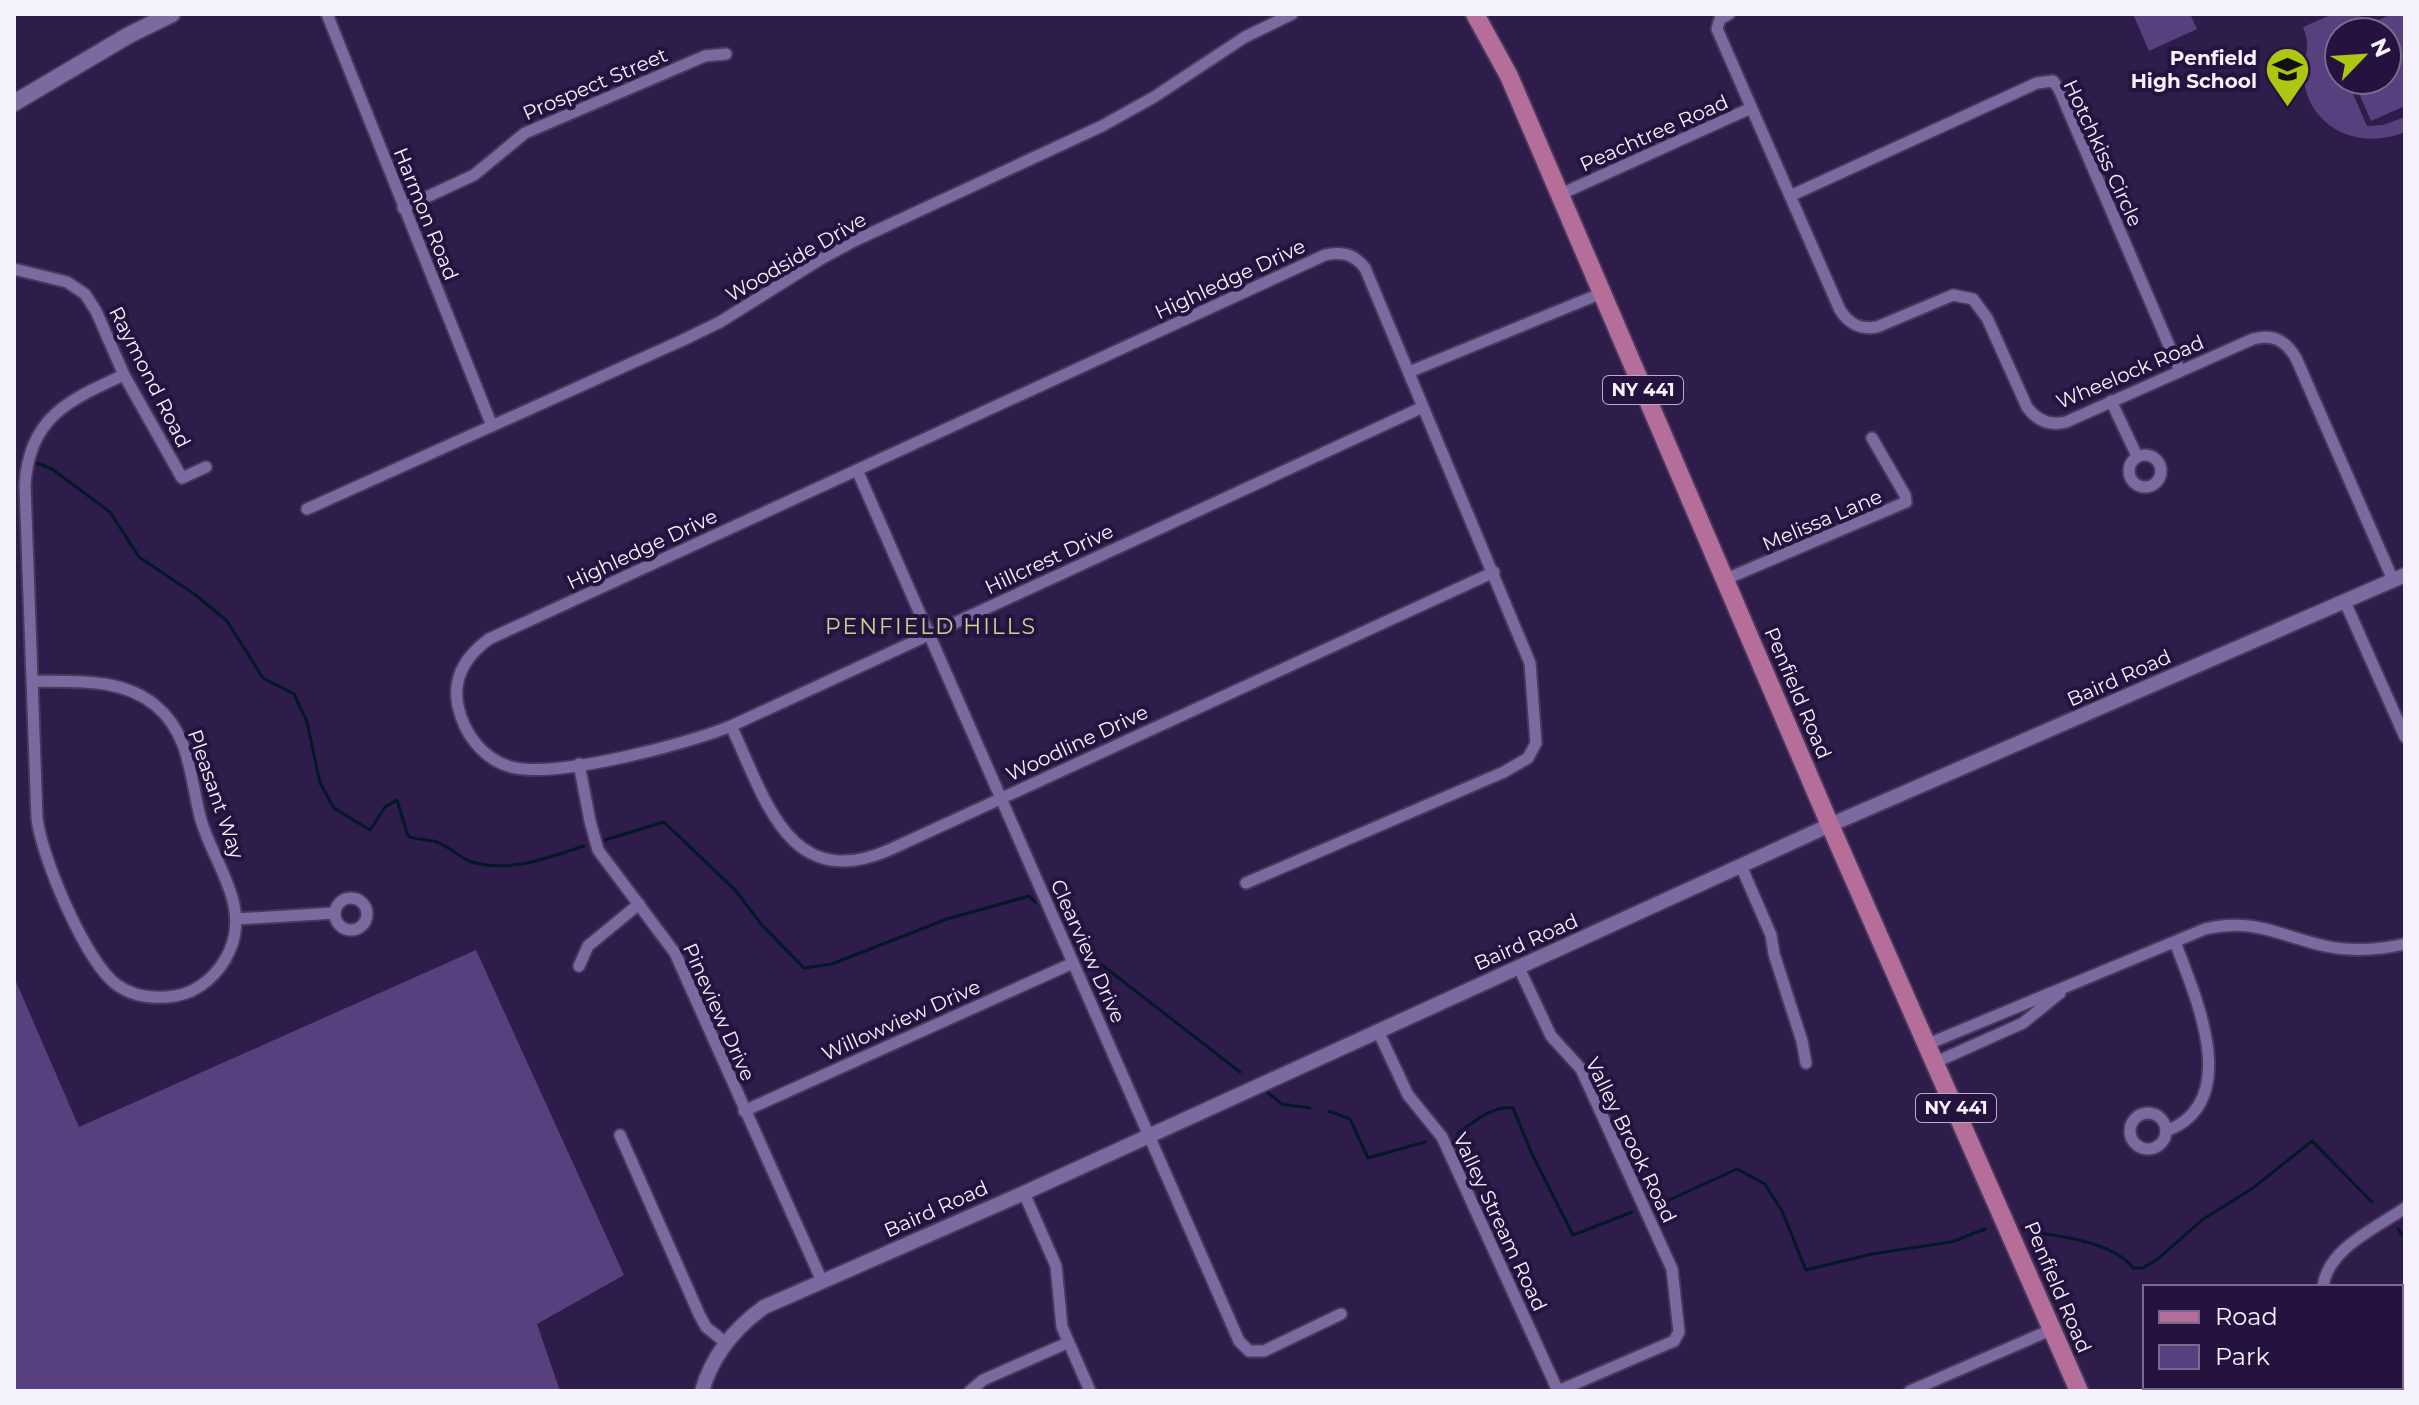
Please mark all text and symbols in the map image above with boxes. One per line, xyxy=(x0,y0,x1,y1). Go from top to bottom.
north arrow xyxy=(2323,16,2403,96)
text: N xyxy=(2365,34,2397,62)
street label: Prospect Street xyxy=(519,43,671,125)
place label: Penfield High School xyxy=(2131,46,2257,93)
school or university icon: Penfield High School xyxy=(2264,46,2312,109)
street label: Hotchkiss Circle xyxy=(2058,76,2148,230)
street label: Peachtree Road xyxy=(1576,90,1732,176)
street label: Harmon Road xyxy=(389,144,463,284)
street label: Woodside Drive xyxy=(722,207,870,307)
street label: Highledge Drive xyxy=(1151,234,1309,324)
street label: Raymond Road xyxy=(104,302,196,452)
street label: Wheelock Road xyxy=(2053,330,2207,414)
road number: NY 441 xyxy=(1603,376,1683,404)
street label: Melissa Lane xyxy=(1759,484,1885,556)
street label: Highledge Drive xyxy=(563,504,721,594)
street label: Hillcrest Drive xyxy=(981,519,1117,599)
district label: PENFIELD HILLS xyxy=(825,613,1037,640)
street label: Penfield Road xyxy=(1760,624,1836,762)
street label: Baird Road xyxy=(2063,644,2175,712)
street label: Woodline Drive xyxy=(1002,700,1152,786)
street label: Pleasant Way xyxy=(183,726,249,862)
street label: Clearview Drive xyxy=(1046,875,1130,1027)
street label: Baird Road xyxy=(1470,908,1582,976)
street label: Pineview Drive xyxy=(678,939,760,1085)
street label: Willowview Drive xyxy=(818,974,984,1066)
street label: Valley Brook Road xyxy=(1581,1053,1681,1227)
road number: NY 441 xyxy=(1916,1094,1996,1122)
street label: Valley Stream Road xyxy=(1448,1129,1552,1315)
street label: Baird Road xyxy=(880,1175,992,1243)
street label: Penfield Road xyxy=(2020,1218,2096,1356)
legend xyxy=(2143,1285,2403,1389)
text: Road xyxy=(2215,1302,2278,1331)
text: Park xyxy=(2215,1342,2270,1371)

